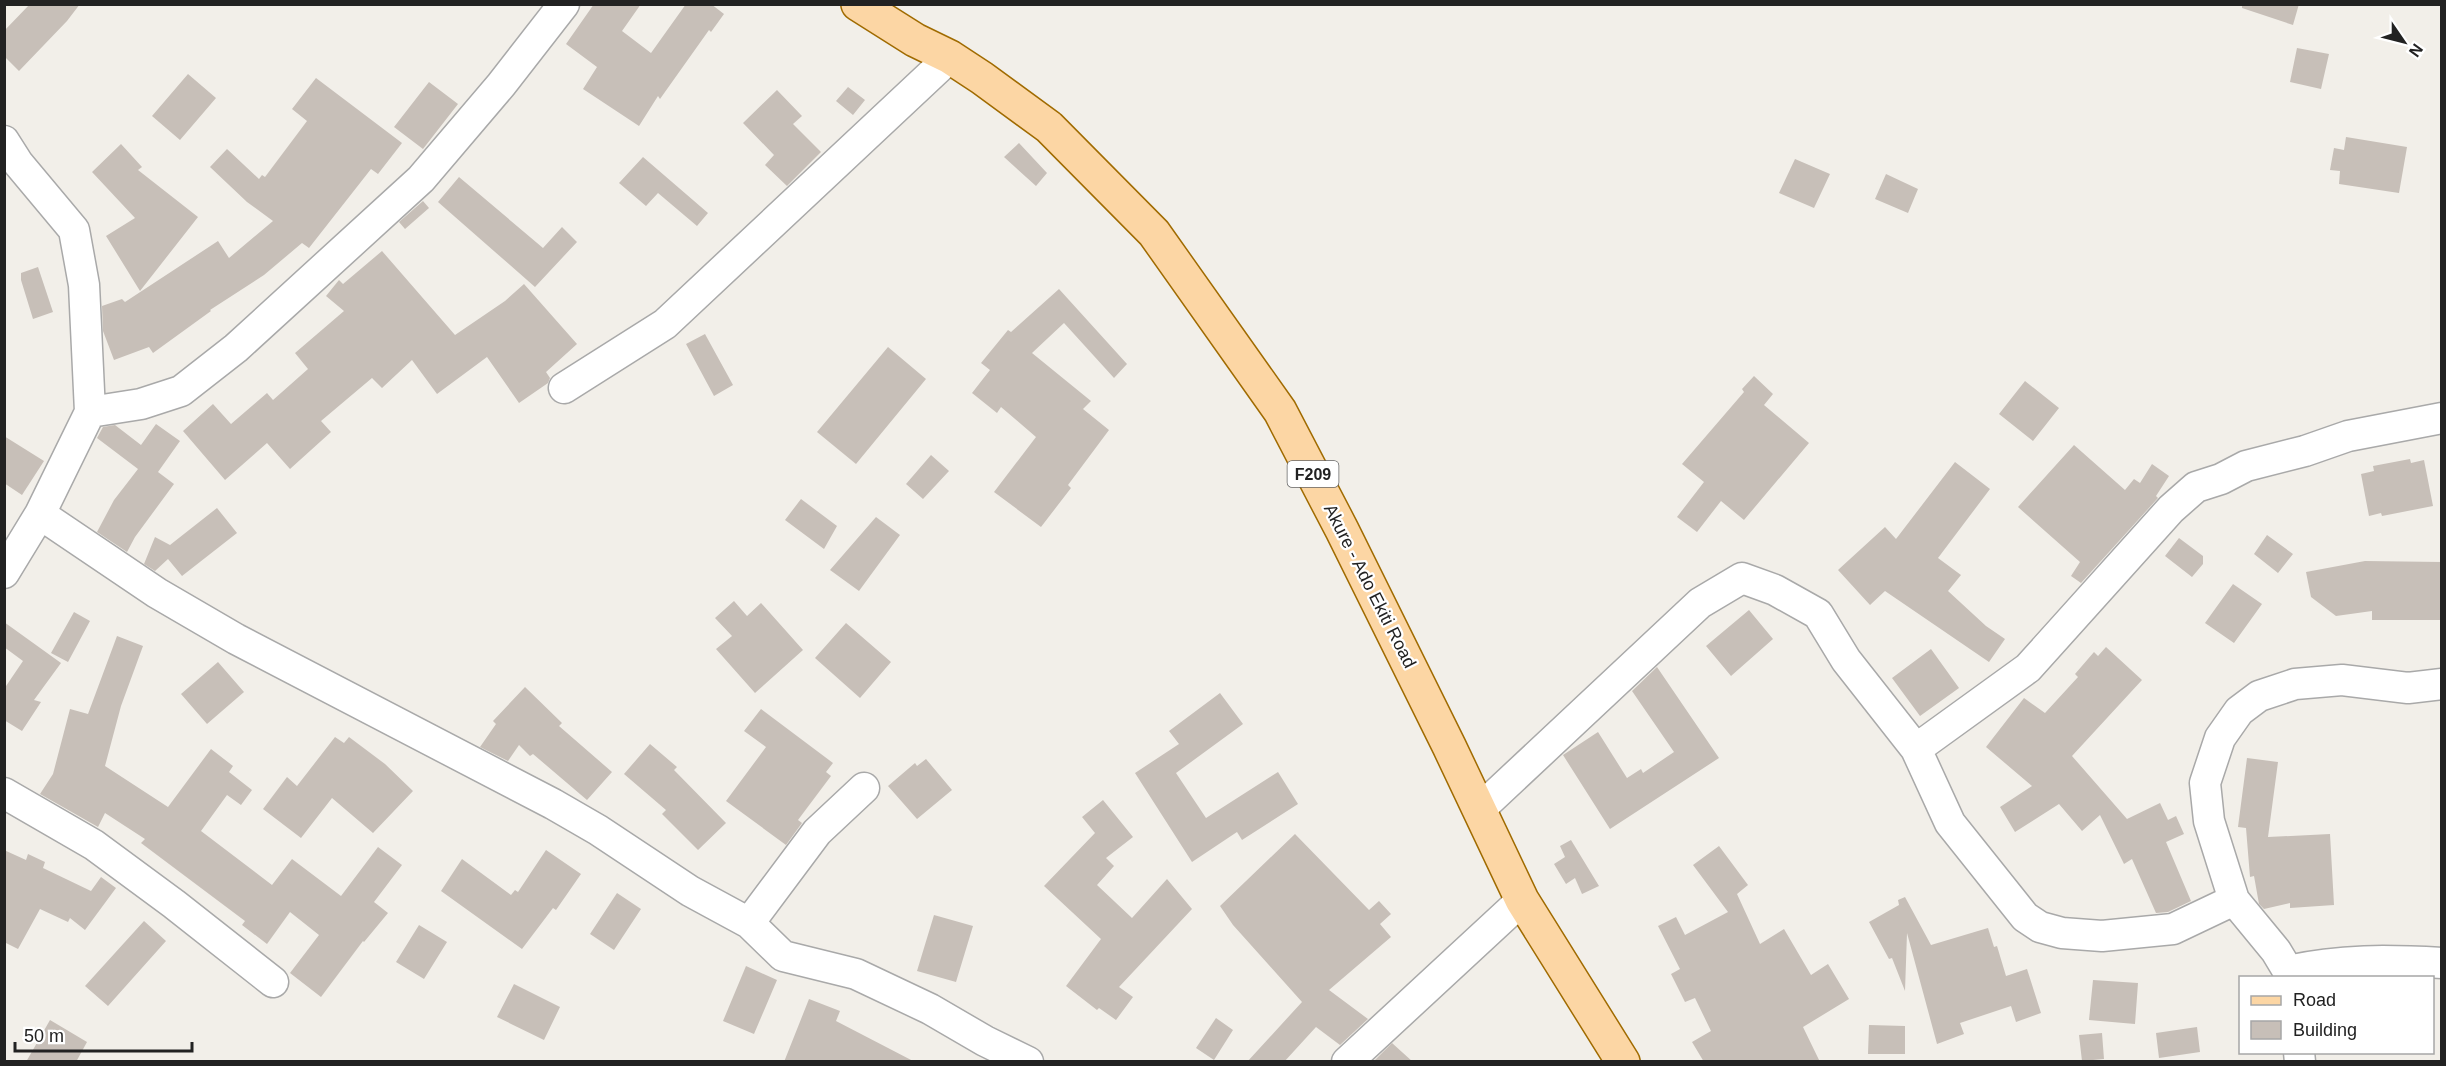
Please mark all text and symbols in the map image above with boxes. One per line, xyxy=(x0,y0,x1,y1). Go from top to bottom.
north arrow xyxy=(2374,12,2434,72)
text: N xyxy=(2406,41,2426,60)
road number: F209 xyxy=(1288,461,1338,487)
street label: Akure - Ado Ekiti Road xyxy=(1320,501,1420,671)
legend xyxy=(2239,976,2434,1054)
text: Road xyxy=(2293,990,2336,1010)
scale bar xyxy=(15,1015,192,1053)
text: Building xyxy=(2293,1020,2357,1040)
text: 50 m xyxy=(24,1026,64,1046)

